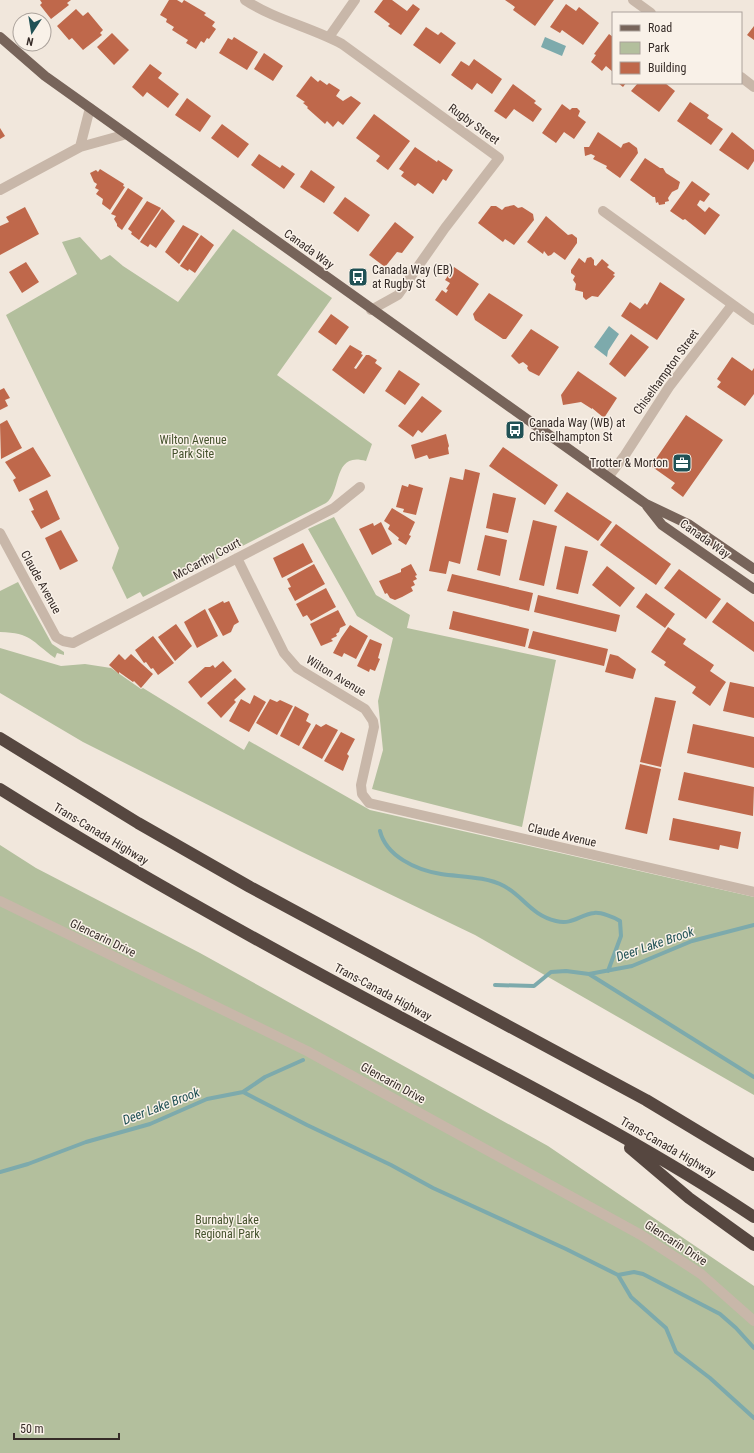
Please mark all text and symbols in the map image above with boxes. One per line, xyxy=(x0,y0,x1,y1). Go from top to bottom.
north arrow xyxy=(12,12,52,52)
legend xyxy=(612,12,742,84)
text: Road xyxy=(648,21,672,35)
text: N xyxy=(25,34,35,48)
text: Park xyxy=(648,41,670,55)
text: Building xyxy=(648,61,686,75)
street label: Rugby Street xyxy=(446,101,503,148)
street label: Canada Way xyxy=(281,226,337,272)
place label: Canada Way (EB) at Rugby St xyxy=(372,263,453,291)
bus stop icon: Canada Way (EB) at Rugby St xyxy=(347,266,369,288)
street label: Chiselhampton Street xyxy=(630,326,702,417)
place label: Canada Way (WB) at Chiselhampton St xyxy=(529,416,626,444)
bus stop icon: Canada Way (WB) at Chiselhampton St xyxy=(504,419,526,441)
park label: Wilton Avenue Park Site xyxy=(159,433,227,461)
office icon: Trotter & Morton xyxy=(671,452,693,474)
place label: Trotter & Morton xyxy=(590,456,668,470)
street label: Canada Way xyxy=(677,517,733,561)
street label: McCarthy Court xyxy=(171,535,243,583)
street label: Claude Avenue xyxy=(18,548,64,616)
street label: Wilton Avenue xyxy=(304,653,369,700)
street label: Trans-Canada Highway xyxy=(51,800,151,868)
street label: Claude Avenue xyxy=(526,820,598,850)
street label: Glencarin Drive xyxy=(68,916,139,960)
water label: Deer Lake Brook xyxy=(614,924,696,964)
street label: Trans-Canada Highway xyxy=(332,960,434,1024)
street label: Glencarin Drive xyxy=(358,1060,428,1107)
water label: Deer Lake Brook xyxy=(120,1084,202,1128)
street label: Trans-Canada Highway xyxy=(618,1114,718,1180)
park label: Burnaby Lake Regional Park xyxy=(194,1213,260,1241)
street label: Glencarin Drive xyxy=(642,1218,710,1269)
scale bar xyxy=(14,1415,119,1441)
text: 50 m xyxy=(20,1422,44,1436)

